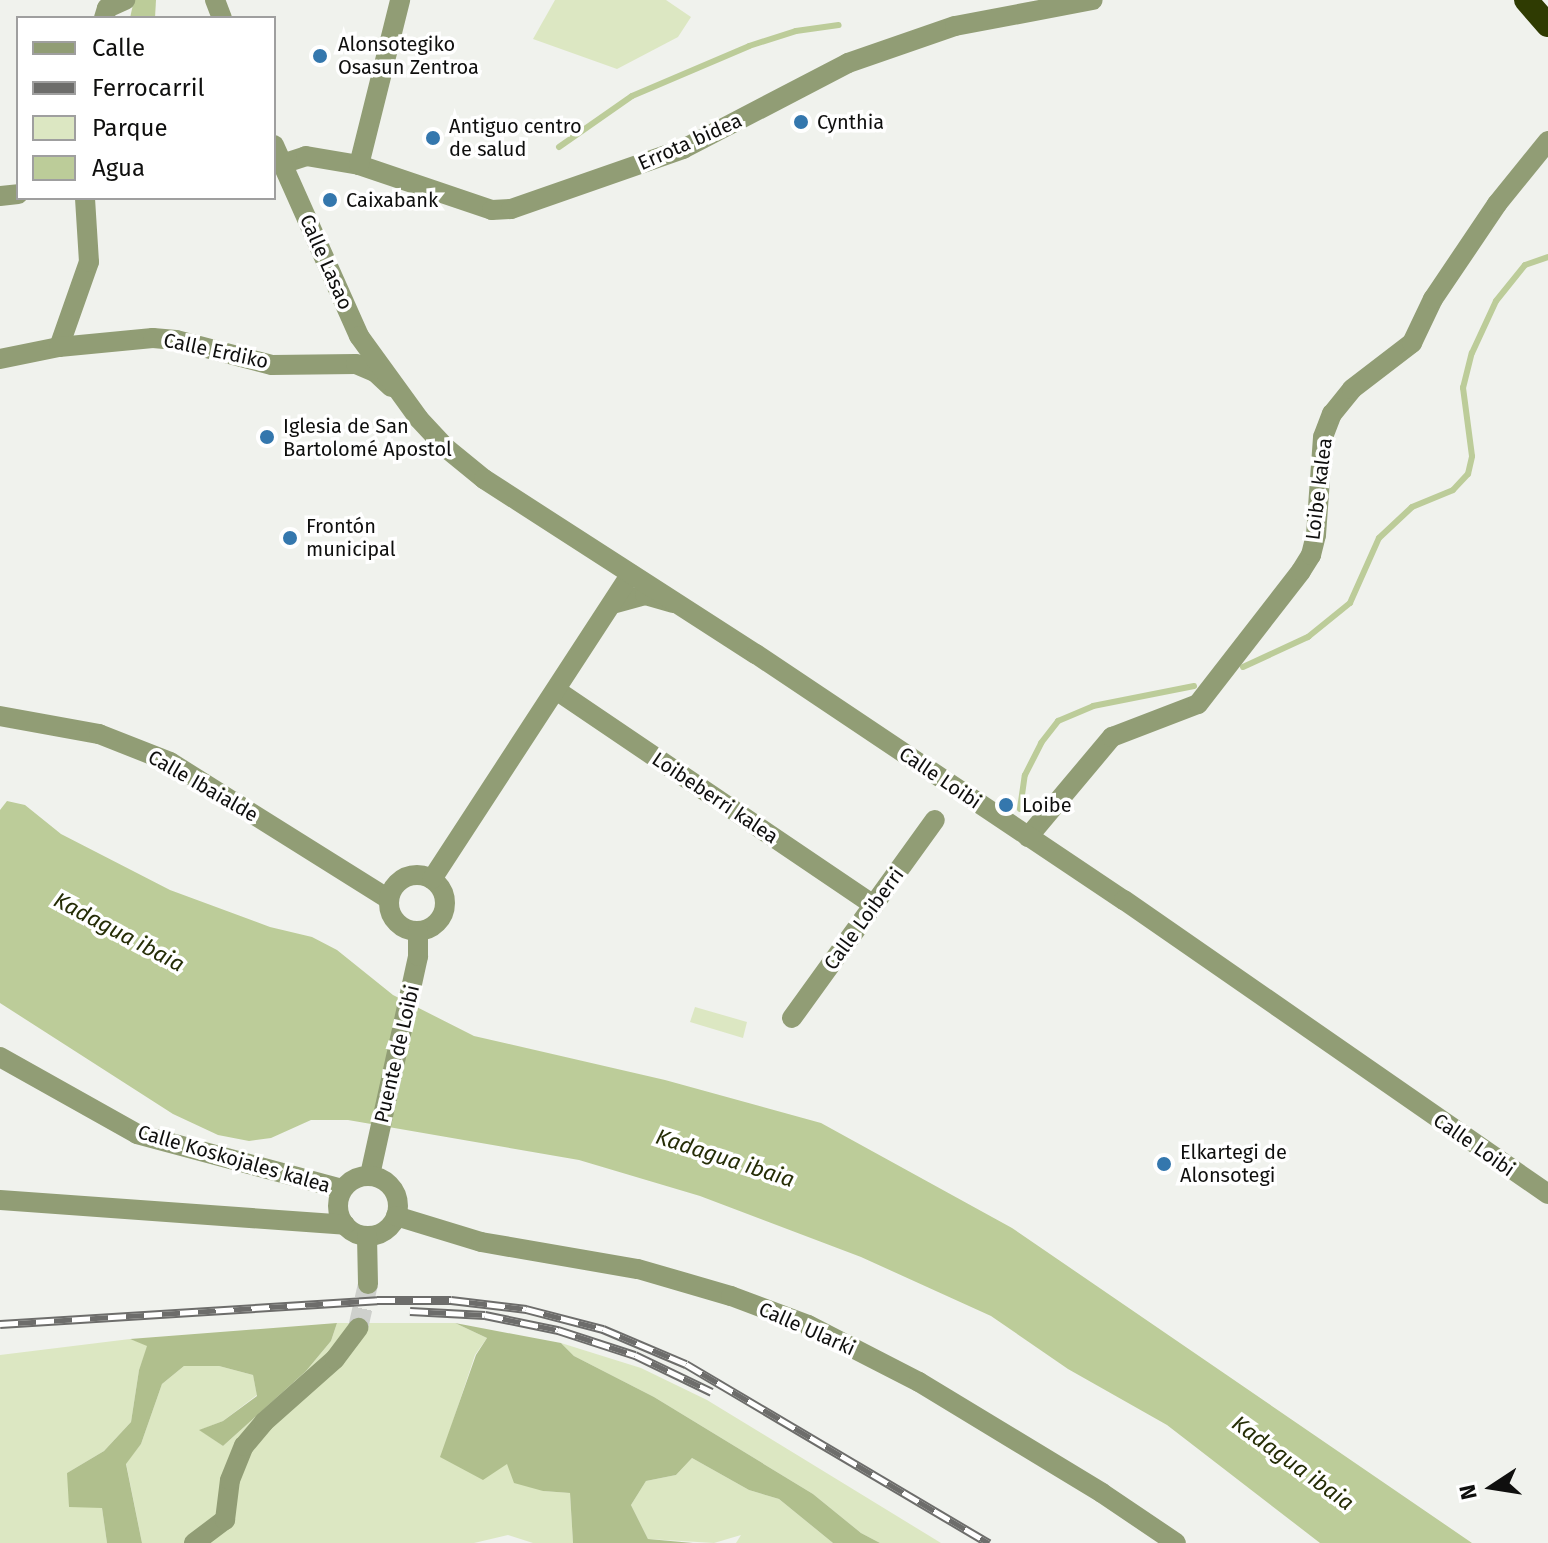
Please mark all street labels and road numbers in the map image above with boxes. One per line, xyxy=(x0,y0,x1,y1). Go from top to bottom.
street label: Errota bidea xyxy=(634,108,746,176)
street label: Calle Lasao xyxy=(294,211,358,313)
street label: Calle Erdiko xyxy=(161,328,271,374)
street label: Loibe kalea xyxy=(1301,437,1337,541)
street label: Calle Loibi xyxy=(894,742,986,814)
street label: Calle Ibaialde xyxy=(144,745,262,827)
street label: Loibeberri kalea xyxy=(647,747,783,849)
street label: Calle Loiberri xyxy=(819,863,909,975)
street label: Puente de Loibi xyxy=(369,983,425,1125)
street label: Calle Loibi xyxy=(1429,1108,1519,1182)
street label: Calle Koskojales kalea xyxy=(135,1120,333,1198)
street label: Calle Ularki xyxy=(755,1297,859,1361)

